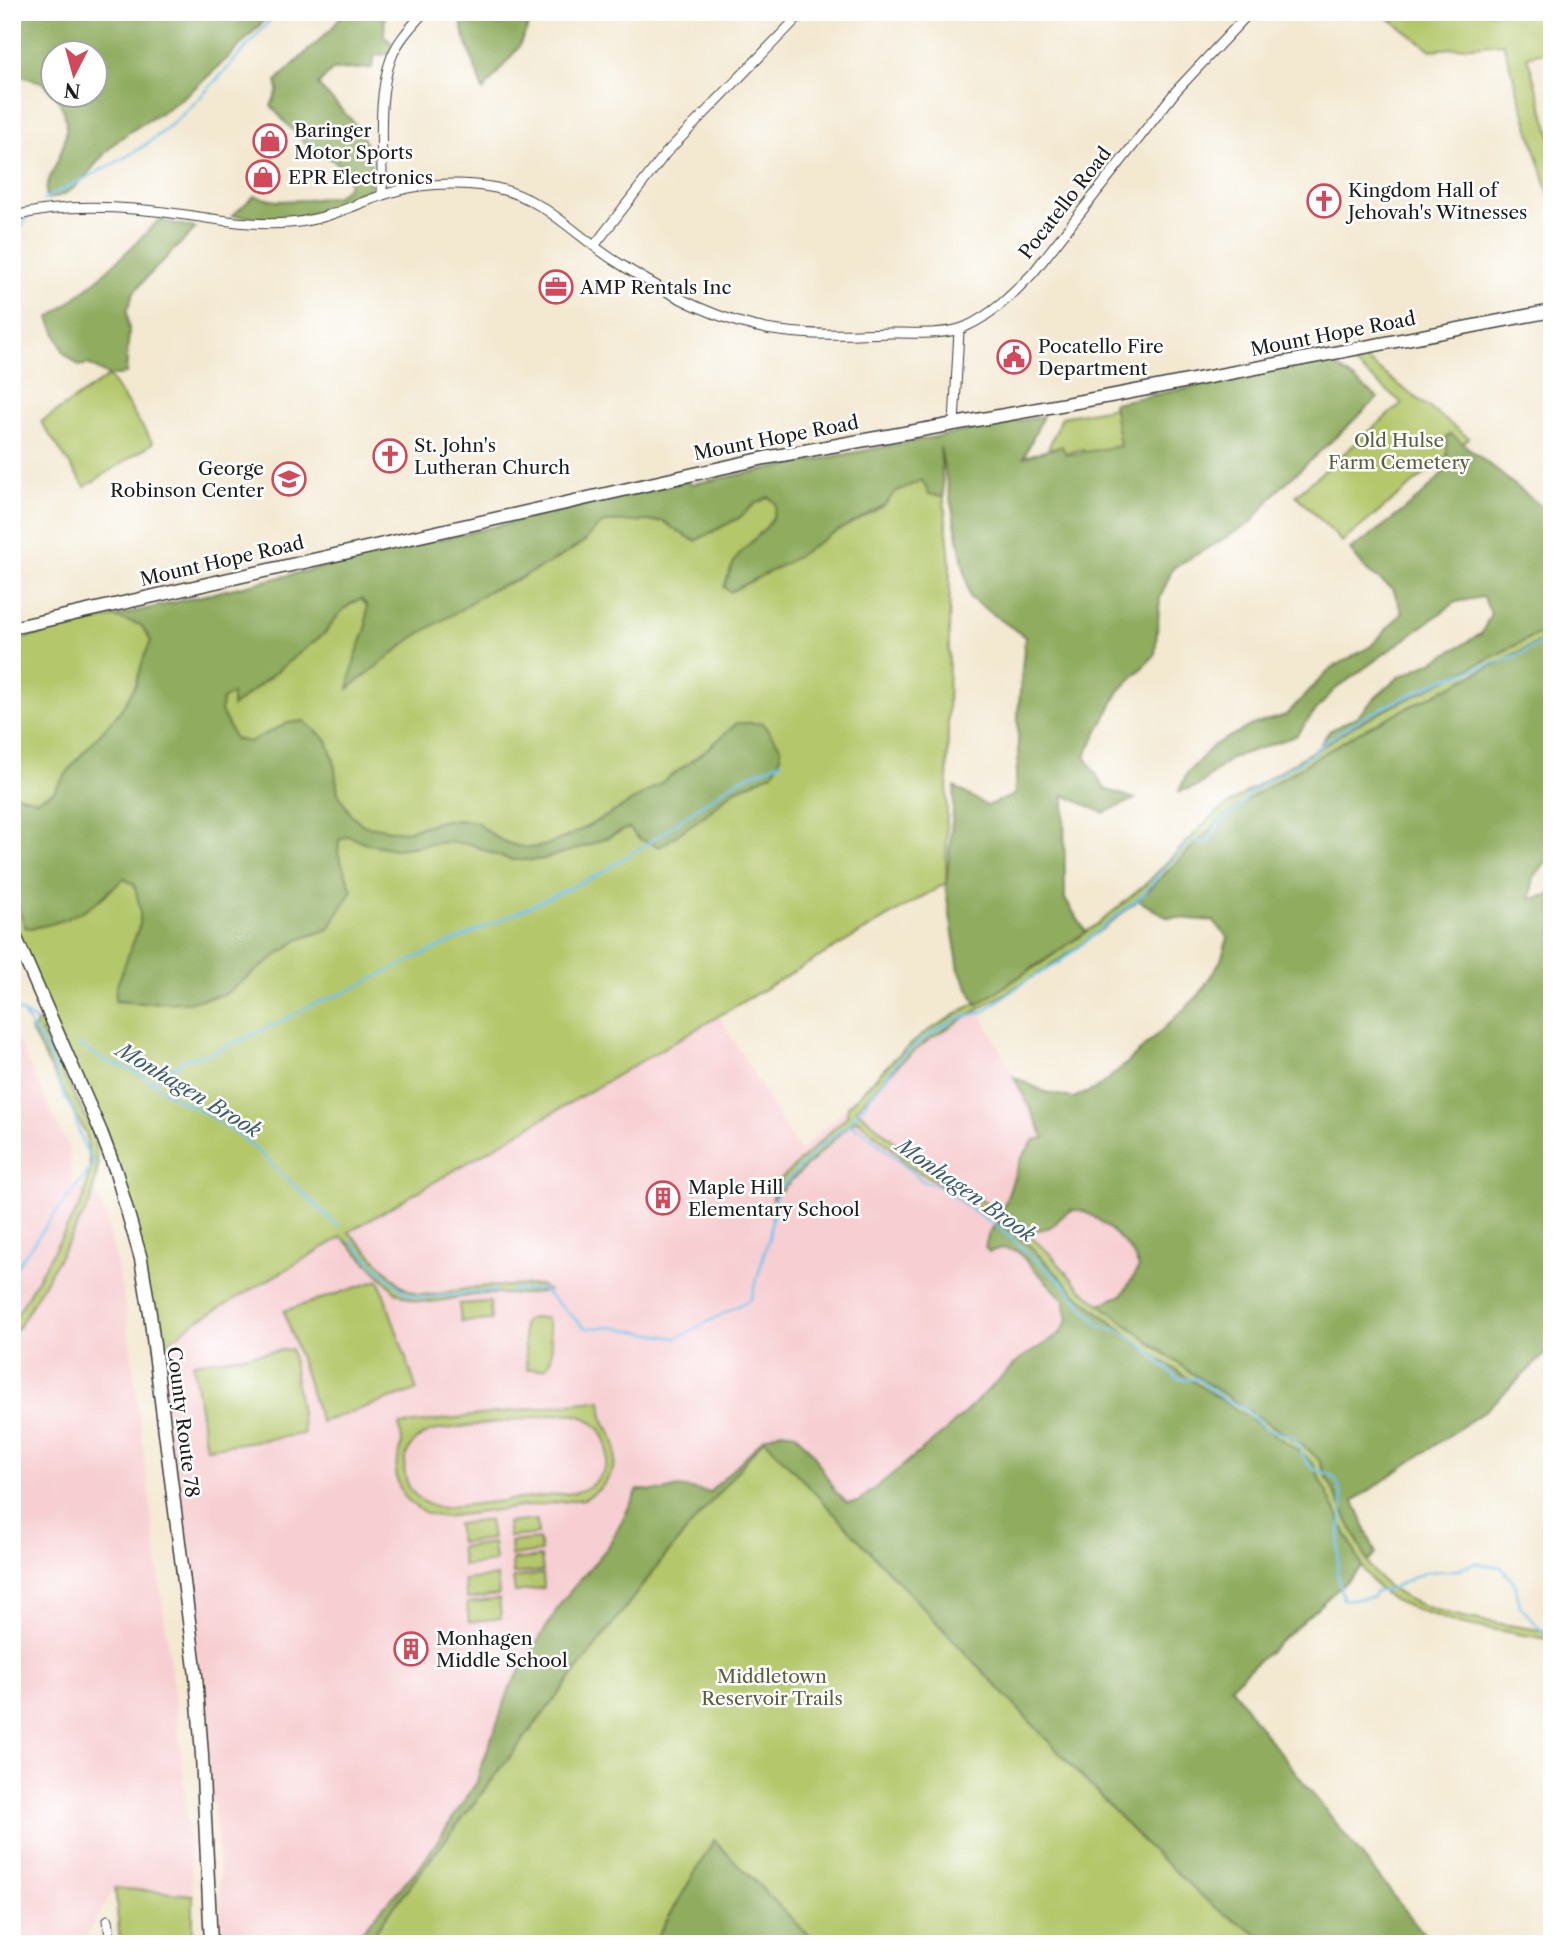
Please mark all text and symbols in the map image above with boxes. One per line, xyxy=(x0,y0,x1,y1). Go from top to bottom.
north arrow xyxy=(38,38,108,108)
text: N xyxy=(63,78,82,103)
place label: Baringer Motor Sports xyxy=(294,119,413,164)
shop icon: Baringer Motor Sports xyxy=(251,122,289,160)
street label: Pocatello Road xyxy=(1014,142,1116,264)
shop icon: EPR Electronics xyxy=(244,158,282,196)
place label: EPR Electronics xyxy=(288,166,433,189)
place label: Kingdom Hall of Jehovah's Witnesses xyxy=(1345,179,1527,224)
church icon: Kingdom Hall of Jehovah's Witnesses xyxy=(1305,182,1343,220)
office icon: AMP Rentals Inc xyxy=(537,268,575,306)
place label: AMP Rentals Inc xyxy=(579,276,731,299)
street label: Mount Hope Road xyxy=(1249,307,1418,361)
place label: Pocatello Fire Department xyxy=(1038,335,1164,380)
public building icon: Pocatello Fire Department xyxy=(995,338,1033,376)
street label: Mount Hope Road xyxy=(692,411,861,465)
park label: Old Hulse Farm Cemetery xyxy=(1328,429,1470,474)
place label: St. John's Lutheran Church xyxy=(414,434,570,479)
church icon: St. John's Lutheran Church xyxy=(371,437,409,475)
place label: George Robinson Center xyxy=(110,457,264,502)
school or university icon: George Robinson Center xyxy=(270,460,308,498)
street label: Mount Hope Road xyxy=(138,531,307,591)
water label: Monhagen Brook xyxy=(110,1036,266,1143)
water label: Monhagen Brook xyxy=(889,1131,1040,1247)
place label: Maple Hill Elementary School xyxy=(688,1176,860,1221)
building icon: Maple Hill Elementary School xyxy=(644,1179,682,1217)
street label: County Route 78 xyxy=(162,1345,204,1499)
place label: Monhagen Middle School xyxy=(436,1627,568,1672)
building icon: Monhagen Middle School xyxy=(392,1630,430,1668)
park label: Middletown Reservoir Trails xyxy=(701,1665,843,1710)

